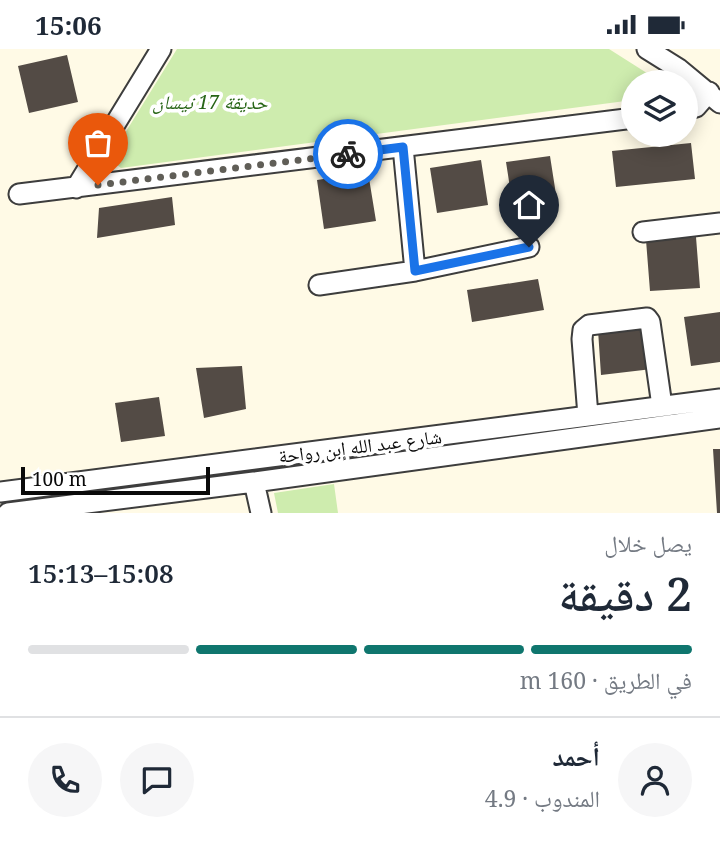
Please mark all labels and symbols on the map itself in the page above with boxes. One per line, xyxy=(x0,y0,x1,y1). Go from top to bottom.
park label: حديقة 17 نيسان xyxy=(152,89,269,115)
pin xyxy=(68,113,128,185)
courier xyxy=(313,119,383,189)
pin xyxy=(499,175,559,247)
street label: شارع عبد الله إبن رواحة xyxy=(277,423,443,470)
scale bar xyxy=(21,464,210,496)

